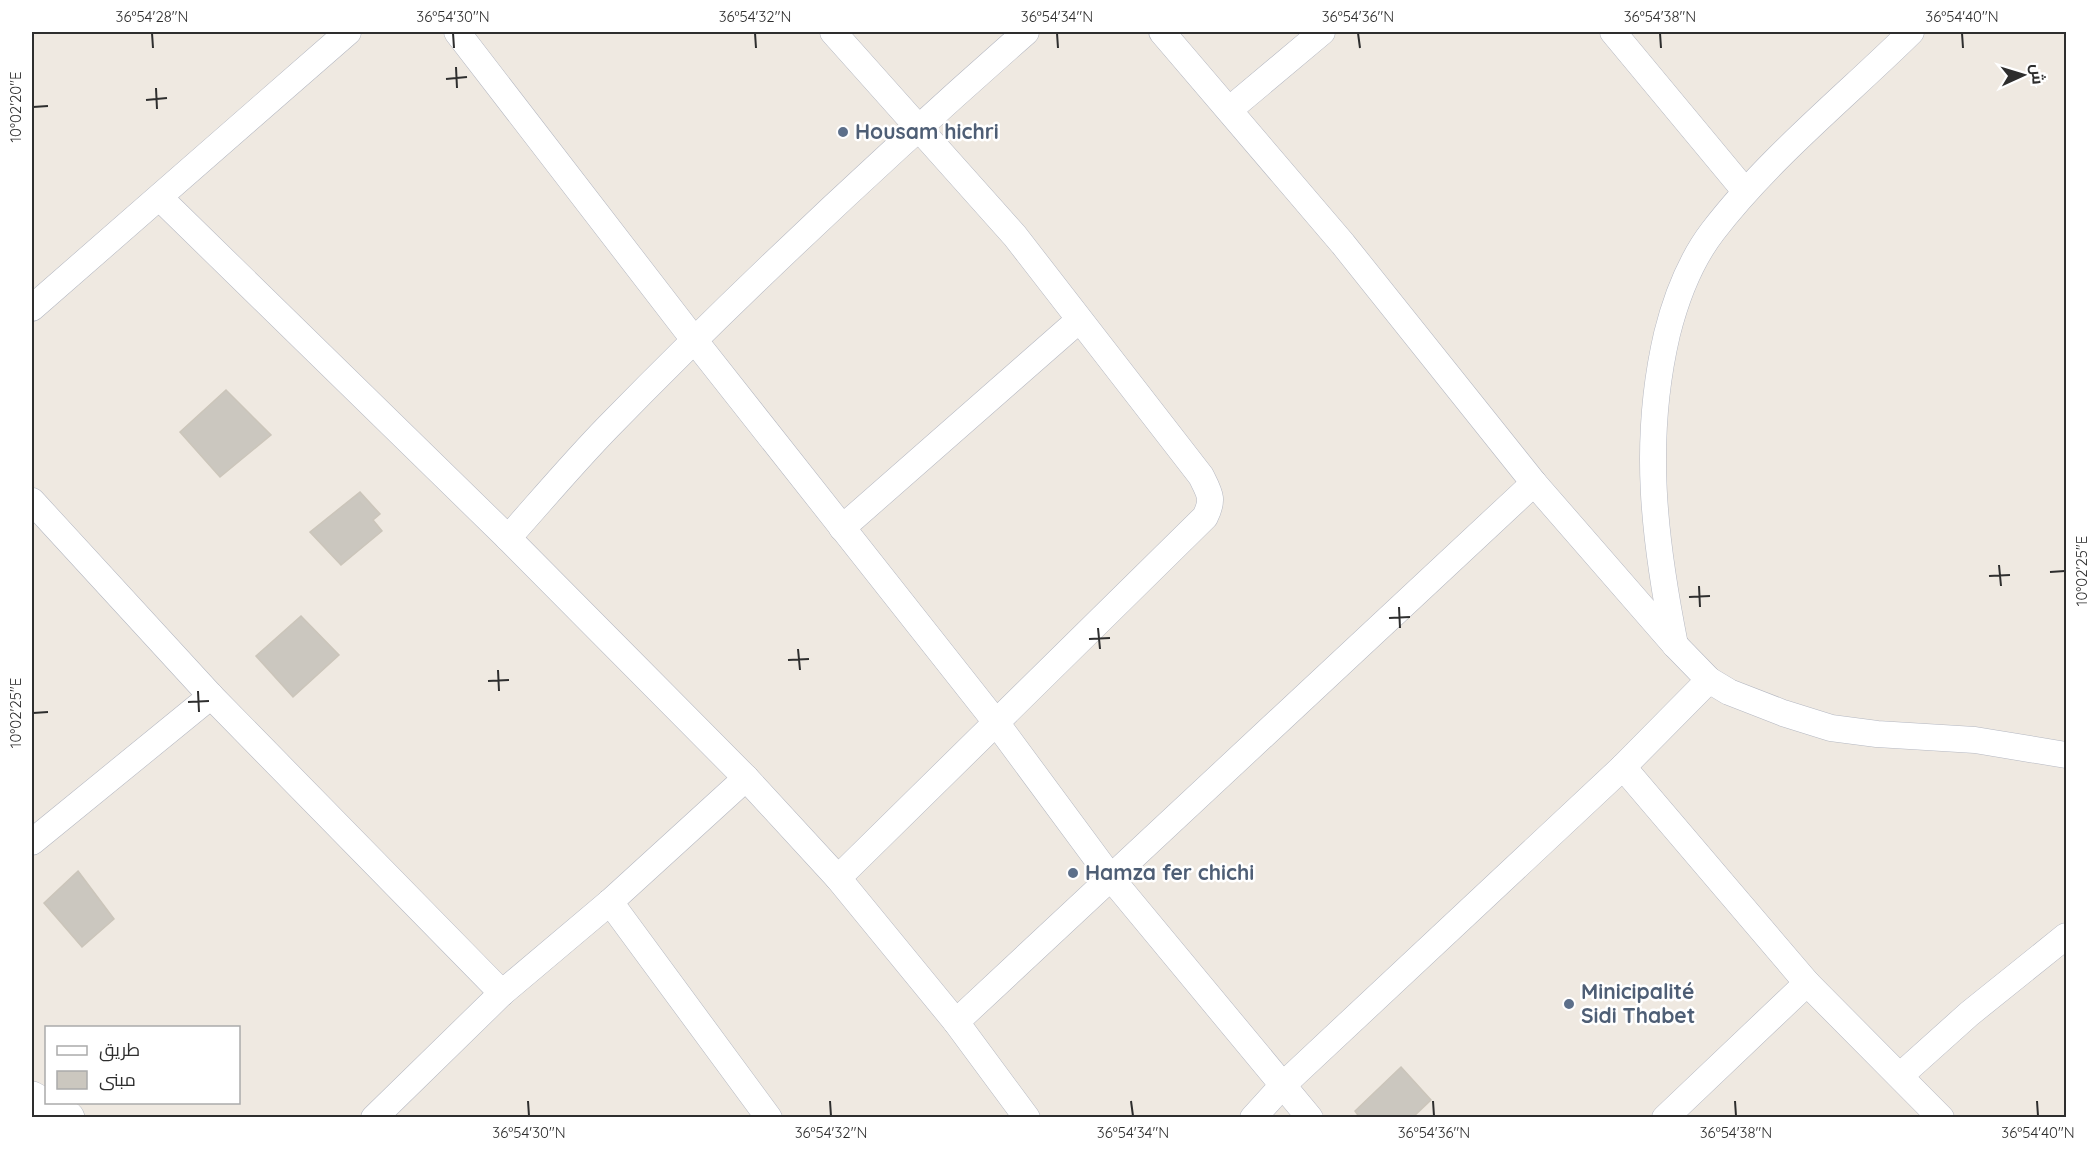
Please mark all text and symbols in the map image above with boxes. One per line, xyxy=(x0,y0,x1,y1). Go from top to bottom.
text: 36°54'28"N xyxy=(116,7,188,26)
text: 36°54'30"N xyxy=(416,7,490,26)
text: 36°54'32"N xyxy=(719,7,791,26)
text: 36°54'34"N xyxy=(1021,7,1093,26)
text: 36°54'36"N xyxy=(1322,7,1394,26)
text: 36°54'38"N xyxy=(1624,7,1696,26)
text: 36°54'40"N xyxy=(1925,7,1999,26)
north arrow xyxy=(1993,45,2053,105)
text: ش xyxy=(2027,63,2049,85)
text: 10°02'20"E xyxy=(6,71,25,143)
place label: Housam hichri xyxy=(855,118,999,144)
marker: Housam hichri xyxy=(836,125,850,139)
text: 10°02'25"E xyxy=(2072,536,2091,606)
text: 10°02'25"E xyxy=(6,678,25,748)
place label: Hamza fer chichi xyxy=(1085,859,1254,885)
marker: Hamza fer chichi xyxy=(1066,866,1080,880)
place label: Minicipalité Sidi Thabet xyxy=(1581,978,1695,1028)
marker: Minicipalité Sidi Thabet xyxy=(1562,997,1576,1011)
legend xyxy=(45,1026,240,1104)
text: طريق xyxy=(99,1038,140,1062)
text: مبنى xyxy=(99,1068,136,1091)
text: 36°54'30"N xyxy=(492,1123,566,1142)
text: 36°54'32"N xyxy=(795,1123,867,1142)
text: 36°54'34"N xyxy=(1097,1123,1169,1142)
text: 36°54'36"N xyxy=(1398,1123,1470,1142)
text: 36°54'38"N xyxy=(1700,1123,1772,1142)
text: 36°54'40"N xyxy=(2001,1123,2075,1142)

